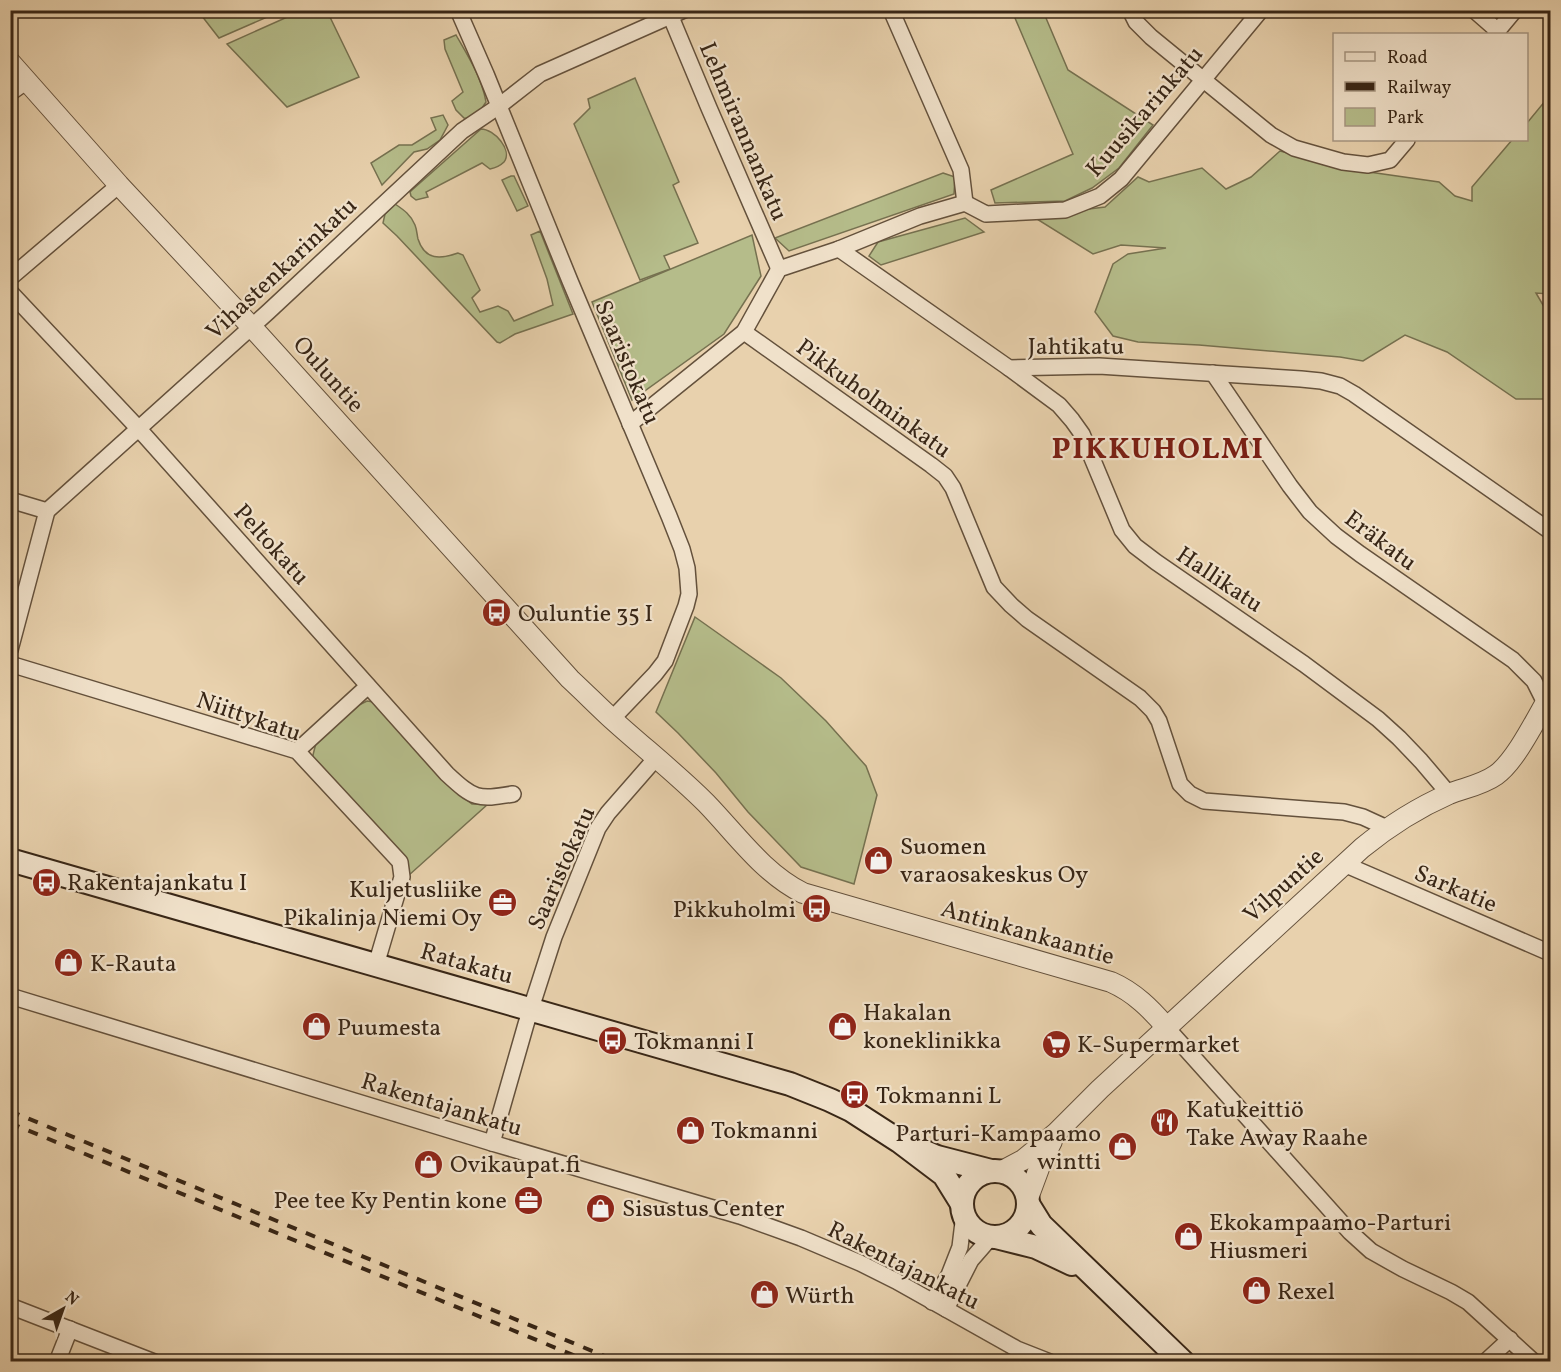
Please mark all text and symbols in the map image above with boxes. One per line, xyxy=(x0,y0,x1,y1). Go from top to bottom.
legend xyxy=(1333,33,1528,141)
street label: Lehmirannankatu xyxy=(689,37,795,226)
street label: Kuusikarinkatu xyxy=(1079,39,1212,185)
text: Road xyxy=(1387,46,1428,71)
text: Railway xyxy=(1387,76,1451,101)
text: Park xyxy=(1387,106,1424,131)
street label: Vihastenkarinkatu xyxy=(199,190,366,349)
street label: Saaristokatu xyxy=(585,295,668,430)
street label: Ouluntie xyxy=(284,329,371,421)
street label: Jahtikatu xyxy=(1028,331,1124,365)
street label: Pikkuholminkatu xyxy=(788,332,957,468)
district label: PIKKUHOLMI xyxy=(1051,429,1265,471)
street label: Peltokatu xyxy=(225,497,316,594)
street label: Eräkatu xyxy=(1336,503,1423,580)
street label: Hallikatu xyxy=(1169,539,1269,622)
bus stop icon: Ouluntie 35 I xyxy=(481,597,513,629)
place label: Ouluntie 35 I xyxy=(518,598,653,632)
street label: Niittykatu xyxy=(192,684,305,752)
street label: Saaristokatu xyxy=(520,802,605,936)
place label: Suomen varaosakeskus Oy xyxy=(900,831,1088,893)
street label: Vilpuntie xyxy=(1236,841,1332,932)
shop icon: Suomen varaosakeskus Oy xyxy=(863,844,895,876)
street label: Sarkatie xyxy=(1409,857,1502,922)
bus stop icon: Rakentajankatu I xyxy=(30,866,62,898)
place label: Rakentajankatu I xyxy=(67,867,247,901)
place label: Kuljetusliike Pikalinja Niemi Oy xyxy=(283,874,482,936)
office icon: Kuljetusliike Pikalinja Niemi Oy xyxy=(487,887,519,919)
bus stop icon: Pikkuholmi xyxy=(801,893,833,925)
street label: Antinkankaantie xyxy=(937,893,1118,975)
place label: Pikkuholmi xyxy=(673,894,796,928)
street label: Ratakatu xyxy=(416,935,517,994)
shop icon: K-Rauta xyxy=(53,947,85,979)
place label: K-Rauta xyxy=(90,948,177,982)
place label: Hakalan koneklinikka xyxy=(863,997,1001,1059)
shop icon: Hakalan koneklinikka xyxy=(826,1010,858,1042)
shop icon: Puumesta xyxy=(300,1011,332,1043)
place label: Puumesta xyxy=(337,1012,441,1046)
bus stop icon: Tokmanni I xyxy=(597,1025,629,1057)
place label: Tokmanni I xyxy=(634,1026,754,1060)
supermarket icon: K-Supermarket xyxy=(1040,1028,1072,1060)
place label: K-Supermarket xyxy=(1077,1029,1240,1063)
street label: Rakentajankatu xyxy=(357,1065,526,1147)
bus stop icon: Tokmanni L xyxy=(839,1079,871,1111)
place label: Tokmanni L xyxy=(876,1080,1001,1114)
place label: Katukeittiö Take Away Raahe xyxy=(1186,1094,1368,1156)
restaurant icon: Katukeittiö Take Away Raahe xyxy=(1149,1107,1181,1139)
shop icon: Tokmanni xyxy=(674,1114,706,1146)
place label: Tokmanni xyxy=(711,1115,818,1149)
place label: Parturi-Kampaamo wintti xyxy=(895,1118,1101,1180)
shop icon: Parturi-Kampaamo wintti xyxy=(1106,1131,1138,1163)
shop icon: Ovikaupat.fi xyxy=(413,1148,445,1180)
place label: Ovikaupat.fi xyxy=(450,1149,581,1183)
office icon: Pee tee Ky Pentin kone xyxy=(512,1184,544,1216)
place label: Pee tee Ky Pentin kone xyxy=(273,1185,507,1219)
shop icon: Sisustus Center xyxy=(585,1192,617,1224)
place label: Sisustus Center xyxy=(622,1193,785,1227)
place label: Ekokampaamo-Parturi Hiusmeri xyxy=(1209,1207,1451,1269)
street label: Rakentajankatu xyxy=(821,1214,985,1320)
shop icon: Ekokampaamo-Parturi Hiusmeri xyxy=(1172,1220,1204,1252)
shop icon: Rexel xyxy=(1240,1275,1272,1307)
place label: Rexel xyxy=(1277,1276,1335,1310)
north arrow xyxy=(33,1279,93,1339)
shop icon: Würth xyxy=(748,1279,780,1311)
place label: Würth xyxy=(785,1280,854,1314)
text: N xyxy=(60,1287,83,1311)

